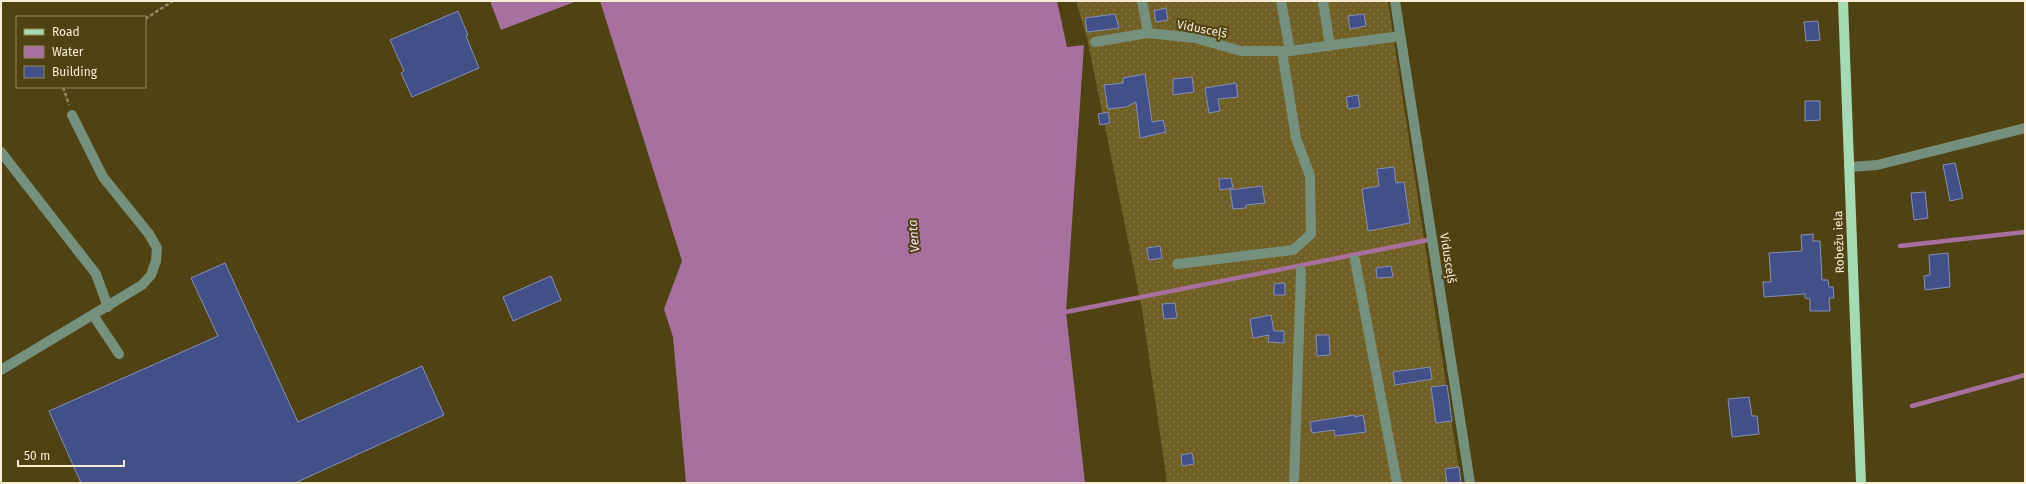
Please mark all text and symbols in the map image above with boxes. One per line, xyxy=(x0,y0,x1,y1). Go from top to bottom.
legend xyxy=(16,16,146,88)
street label: Vidusceļš xyxy=(1175,17,1229,42)
text: Road xyxy=(52,25,80,39)
text: Water xyxy=(52,45,84,59)
text: Building xyxy=(52,65,98,79)
street label: Robežu iela xyxy=(1831,210,1847,274)
water label: Venta xyxy=(905,219,922,253)
street label: Vidusceļš xyxy=(1436,232,1459,285)
scale bar xyxy=(18,442,124,468)
text: 50 m xyxy=(24,449,50,463)

